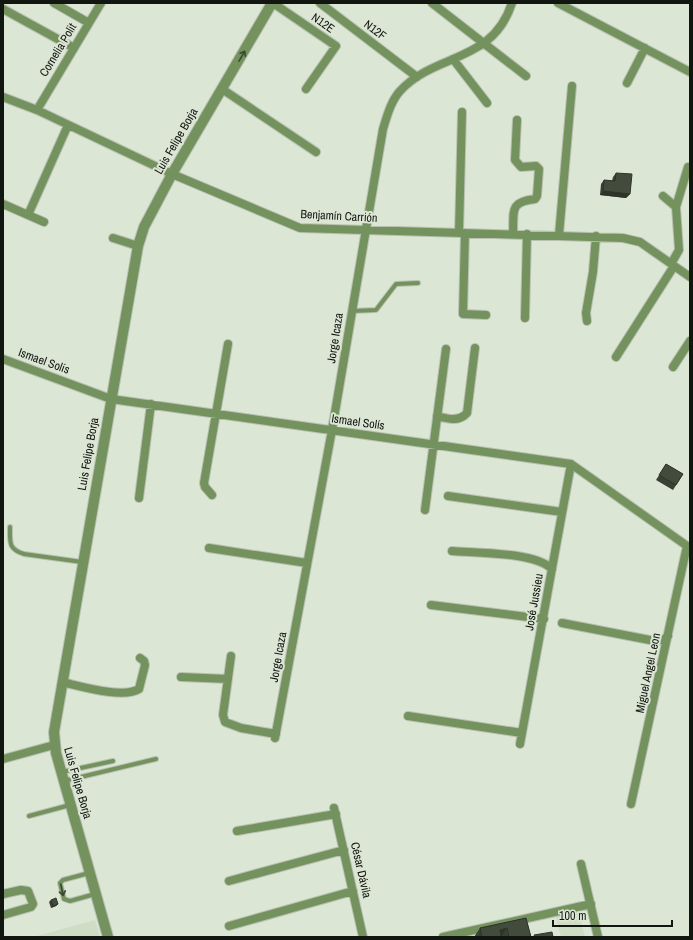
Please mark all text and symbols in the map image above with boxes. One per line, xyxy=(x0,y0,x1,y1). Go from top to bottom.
street label: N12E xyxy=(308,9,338,37)
street label: N12F xyxy=(361,16,389,44)
street label: Cornelia Polit xyxy=(36,20,80,80)
one-way arrow xyxy=(238,50,246,62)
street label: Luis Felipe Borja xyxy=(151,105,202,177)
street label: Benjamín Carrión xyxy=(300,206,378,226)
street label: Jorge Icaza xyxy=(323,311,347,364)
street label: Ismael Solís xyxy=(16,344,72,378)
street label: Ismael Solís xyxy=(330,410,386,434)
street label: Luis Felipe Borja xyxy=(74,416,102,492)
street label: José Jussieu xyxy=(521,572,547,632)
street label: Jorge Icaza xyxy=(266,630,290,683)
street label: Miguel Angel Leon xyxy=(632,631,664,715)
street label: Luis Felipe Borja xyxy=(60,745,96,821)
street label: César Dávila xyxy=(347,840,375,900)
one-way arrow xyxy=(58,883,66,896)
scale bar xyxy=(553,902,672,928)
text: 100 m xyxy=(559,908,586,924)

